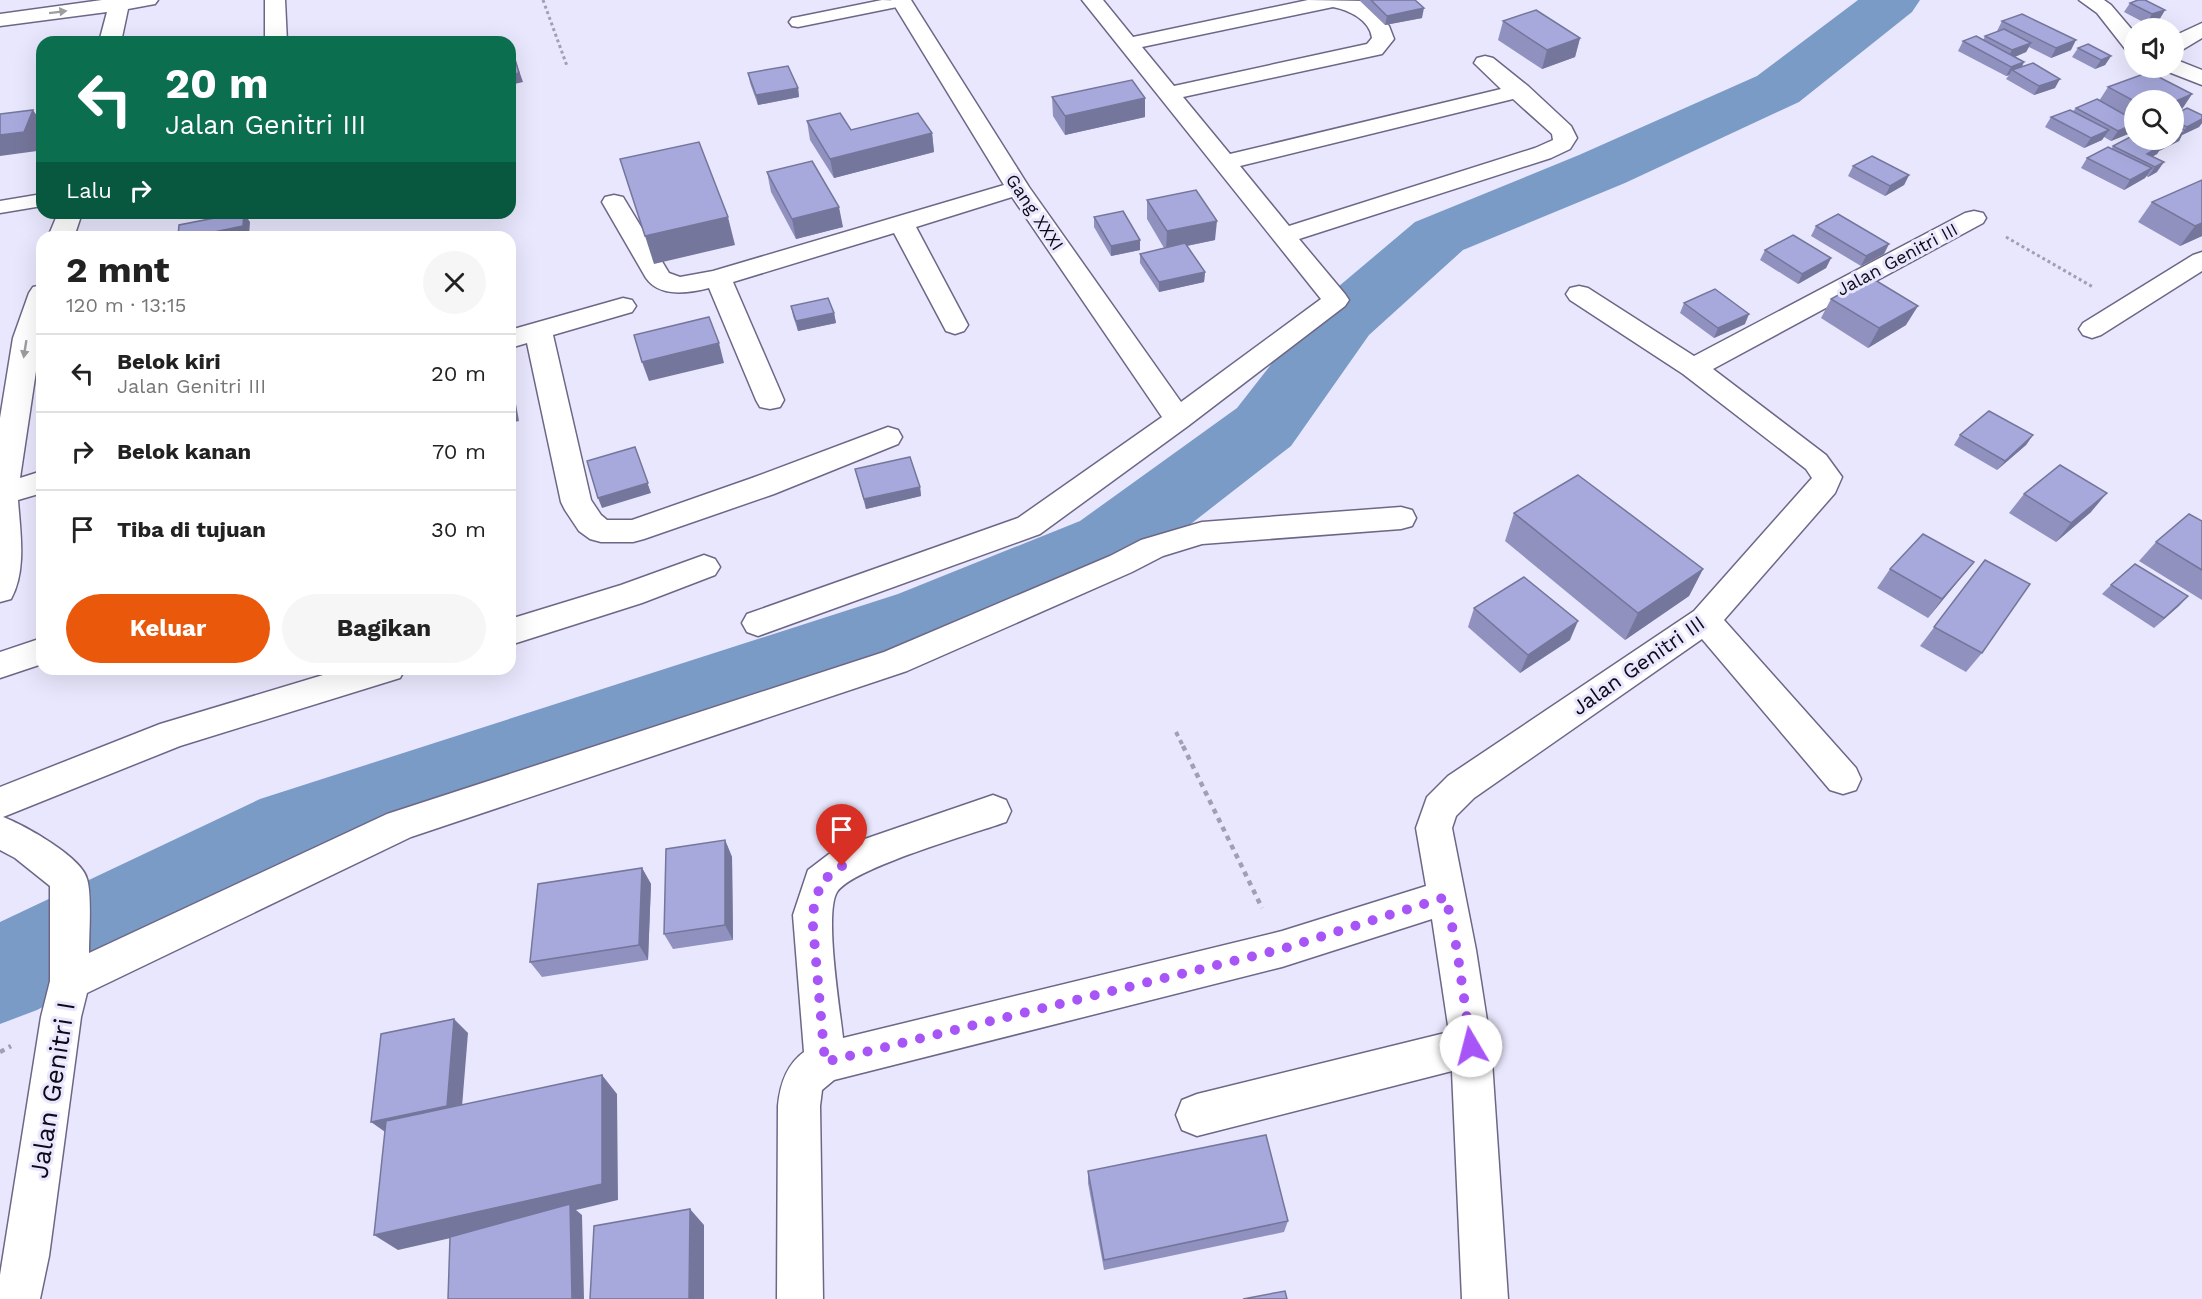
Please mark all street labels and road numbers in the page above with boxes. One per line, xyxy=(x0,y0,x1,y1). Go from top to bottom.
street label: Gang XXXI xyxy=(1002,170,1068,254)
street label: Jalan Genitri III xyxy=(1833,218,1961,300)
street label: Jalan Genitri III xyxy=(1567,610,1709,720)
street label: Jalan Genitri I xyxy=(23,1000,81,1180)

